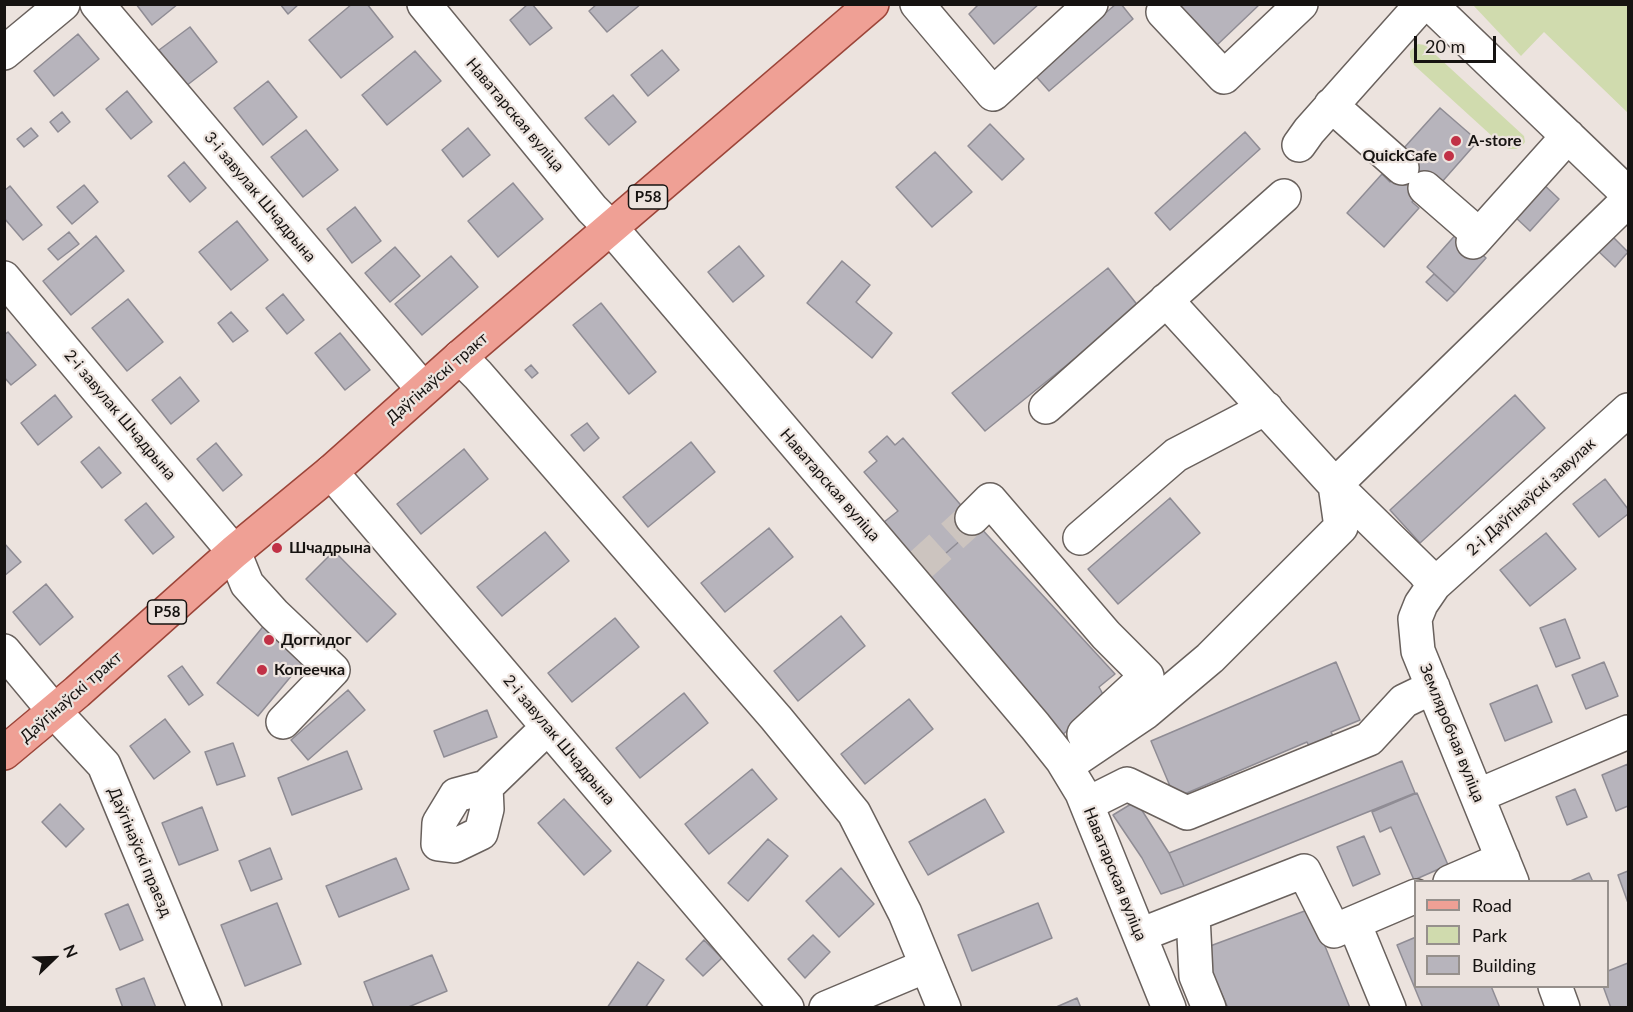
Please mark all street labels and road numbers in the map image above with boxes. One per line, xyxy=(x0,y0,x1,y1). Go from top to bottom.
street label: Наватарская вуліца xyxy=(462,54,568,176)
street label: 3-і завулак Шчадрына xyxy=(200,128,320,266)
road number: Р58 xyxy=(628,185,668,209)
street label: Даўгінаўскі тракт xyxy=(382,328,492,428)
street label: 2-і завулак Шчадрына xyxy=(60,346,180,484)
street label: Наватарская вуліца xyxy=(776,425,884,545)
street label: 2-і Даўгінаўскі завулак xyxy=(1463,434,1599,560)
road number: Р58 xyxy=(148,600,186,624)
street label: Даўгінаўскі тракт xyxy=(16,647,126,747)
street label: Земляробчая вуліца xyxy=(1415,661,1489,805)
street label: 2-і завулак Шчадрына xyxy=(499,671,619,809)
street label: Даўгінаўскі праезд xyxy=(104,784,176,920)
street label: Наватарская вуліца xyxy=(1079,804,1151,944)

